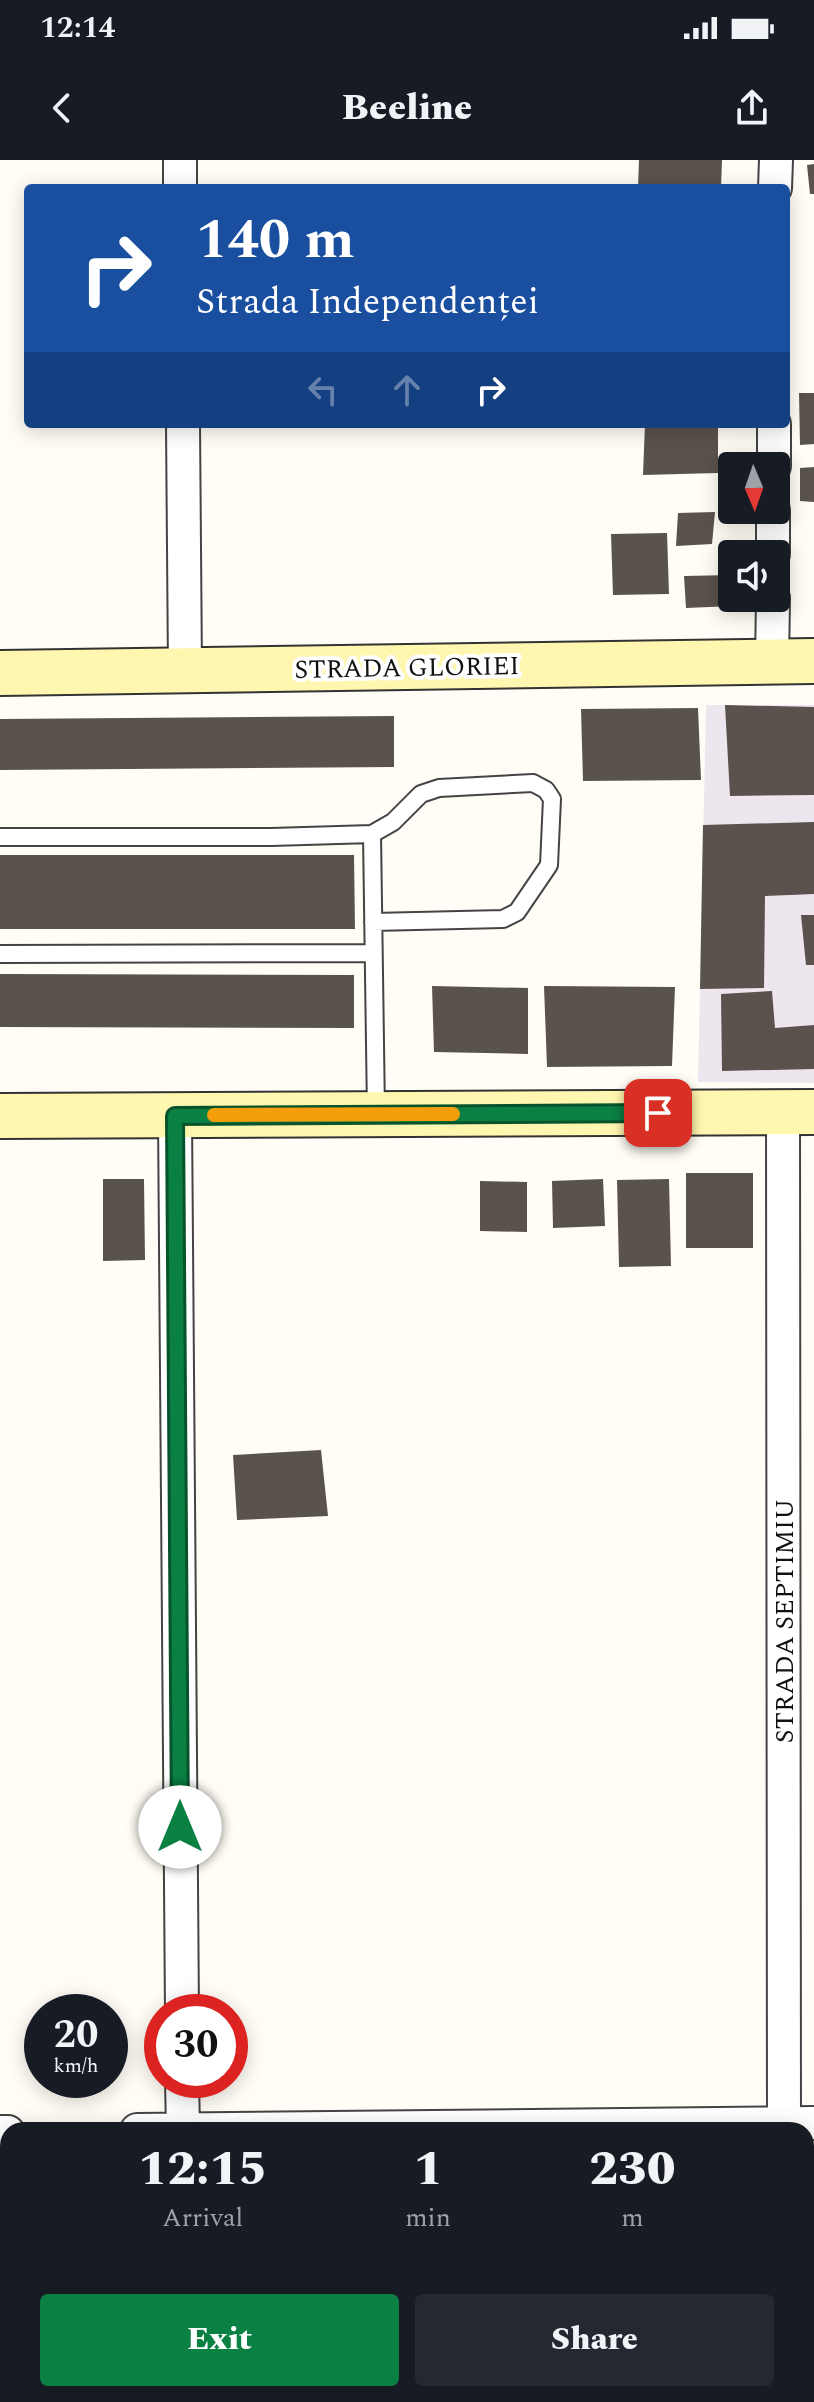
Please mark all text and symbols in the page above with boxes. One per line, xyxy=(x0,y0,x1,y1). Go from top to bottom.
text: 12:14 xyxy=(40,5,115,51)
text: Beeline xyxy=(342,81,472,136)
icon: back xyxy=(40,86,84,130)
icon: share xyxy=(730,86,774,130)
text: 140 m xyxy=(196,198,355,283)
icon: right xyxy=(64,216,168,320)
text: Strada Independenței xyxy=(196,275,539,330)
icon: left xyxy=(301,368,345,412)
icon: ahead xyxy=(385,368,429,412)
icon: right xyxy=(469,368,513,412)
north arrow xyxy=(718,452,790,524)
map controls xyxy=(718,452,790,612)
button: sound xyxy=(718,540,790,612)
street label: STRADA GLORIEI xyxy=(294,646,520,690)
pin xyxy=(624,1079,692,1147)
icon: arrive xyxy=(636,1091,680,1135)
street label: STRADA SEPTIMIU xyxy=(765,1499,805,1743)
position arrow xyxy=(138,1785,222,1869)
speed limit sign: 30 xyxy=(144,1994,248,2098)
text: 20 xyxy=(54,2005,98,2066)
text: km/h xyxy=(54,2051,99,2081)
text: 12:15 xyxy=(138,2133,267,2206)
text: 1 xyxy=(414,2133,443,2206)
text: 230 xyxy=(589,2133,676,2206)
text: Arrival xyxy=(162,2198,243,2238)
text: min xyxy=(405,2198,451,2238)
text: m xyxy=(621,2198,644,2238)
button: Exit xyxy=(40,2294,399,2386)
button: Share xyxy=(415,2294,774,2386)

